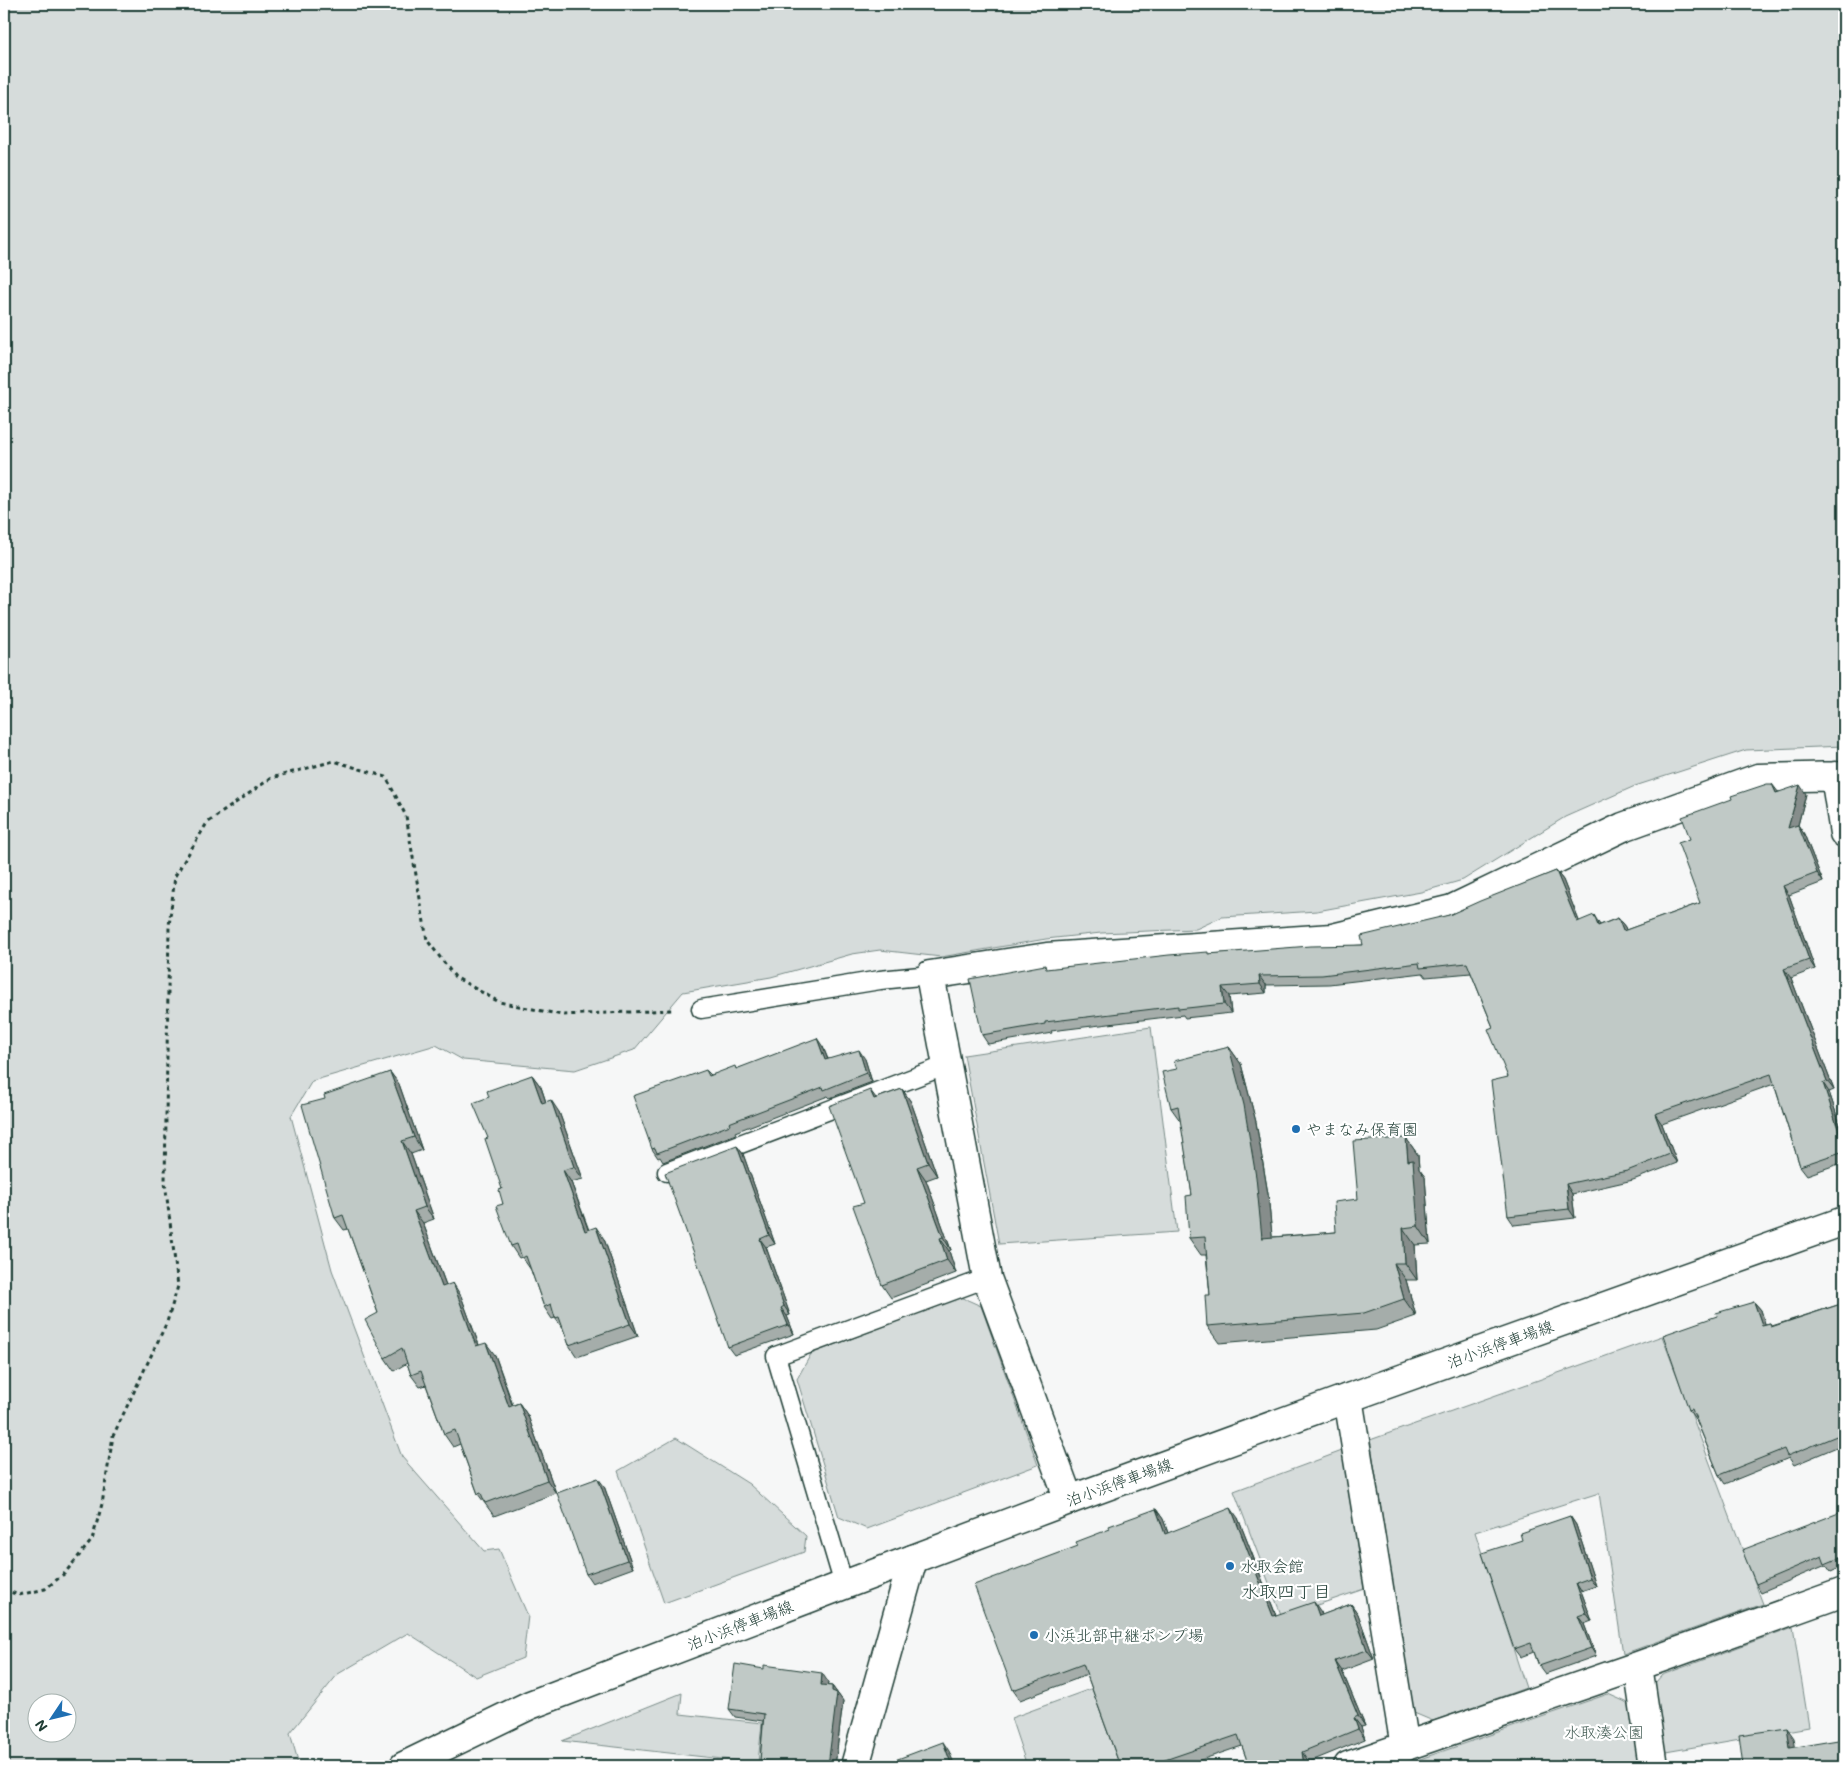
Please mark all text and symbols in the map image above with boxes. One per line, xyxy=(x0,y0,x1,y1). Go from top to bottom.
place label: やまなみ保育園 xyxy=(1306,1118,1418,1139)
marker: やまなみ保育園 xyxy=(1290,1123,1302,1135)
street label: 泊小浜停車場線 xyxy=(1444,1315,1556,1373)
street label: 泊小浜停車場線 xyxy=(1063,1453,1175,1511)
place label: 水取会館 xyxy=(1240,1555,1304,1576)
marker: 水取会館 xyxy=(1224,1560,1236,1572)
district label: 水取四丁目 xyxy=(1241,1579,1331,1603)
street label: 泊小浜停車場線 xyxy=(684,1595,796,1654)
place label: 小浜北部中継ポンプ場 xyxy=(1044,1624,1204,1645)
marker: 小浜北部中継ポンプ場 xyxy=(1028,1629,1040,1641)
north arrow xyxy=(28,1692,78,1742)
text: N xyxy=(30,1716,52,1736)
park label: 水取湊公園 xyxy=(1564,1721,1644,1742)

